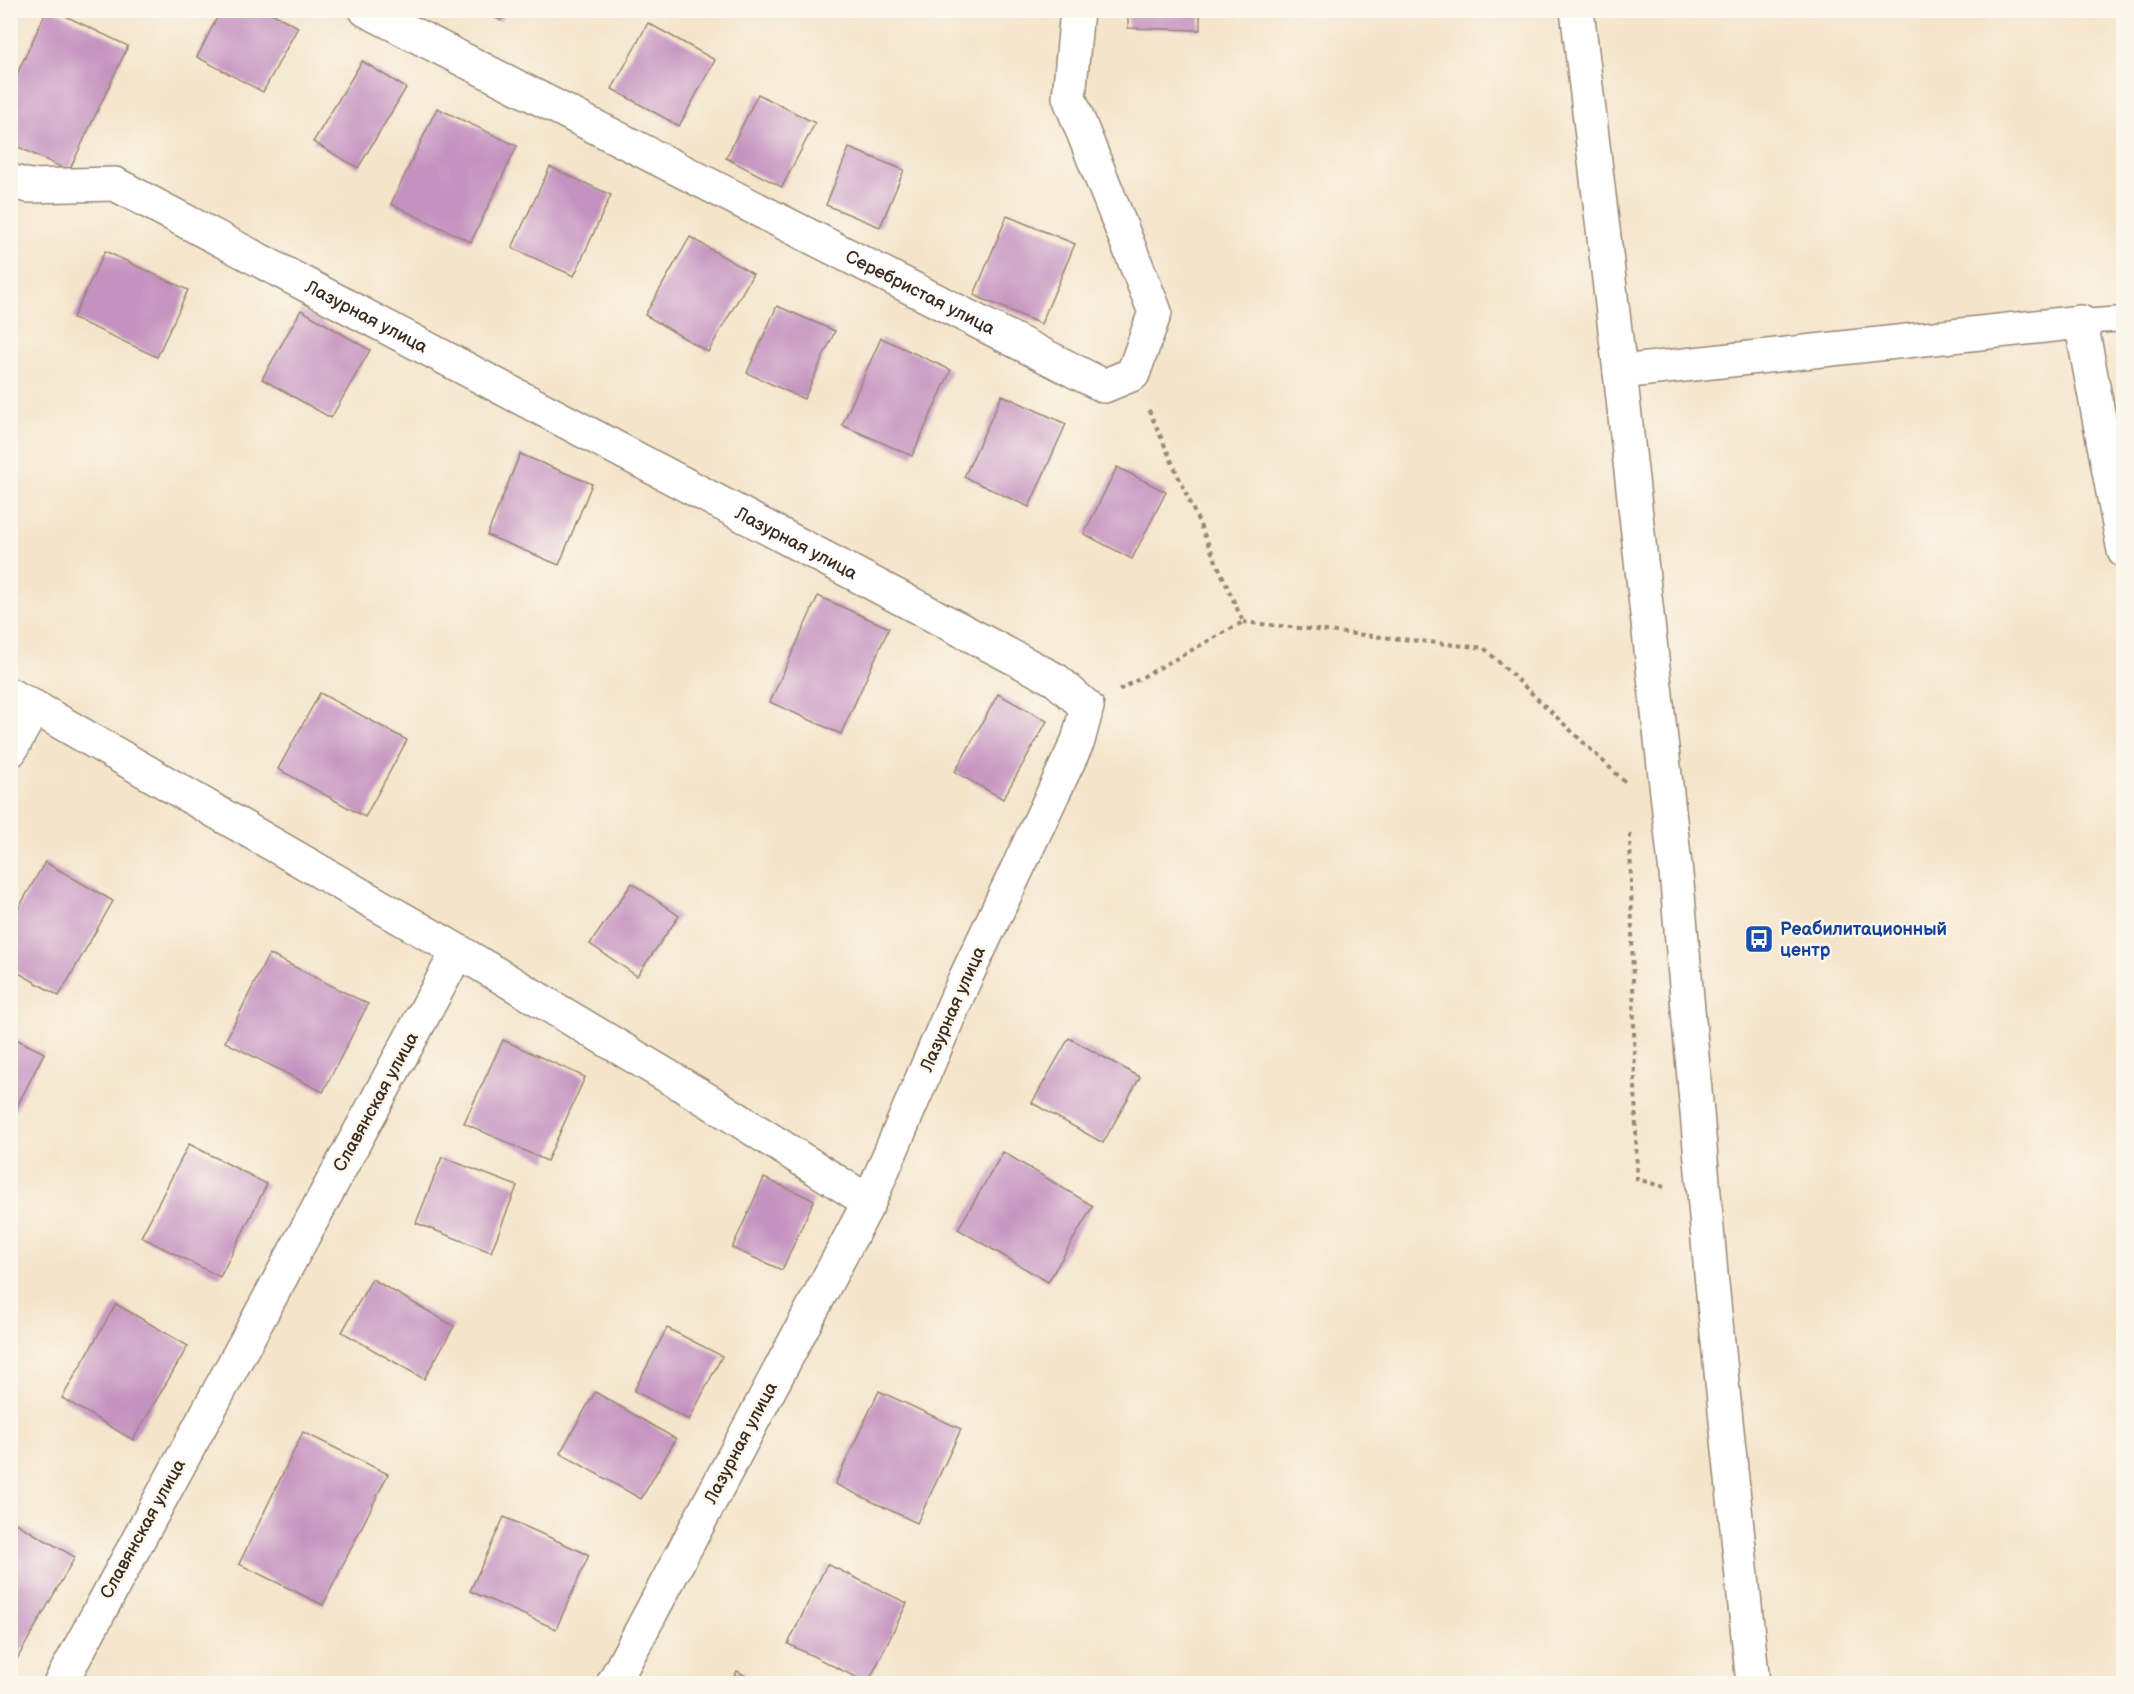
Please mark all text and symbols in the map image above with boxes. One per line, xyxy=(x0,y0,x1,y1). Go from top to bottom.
street label: Серебристая улица xyxy=(842,246,999,339)
street label: Лазурная улица xyxy=(301,275,431,357)
street label: Лазурная улица xyxy=(731,502,861,584)
place label: Реабилитационный центр xyxy=(1780,919,1947,961)
bus stop icon: Реабилитационный центр xyxy=(1743,923,1775,955)
street label: Лазурная улица xyxy=(916,943,990,1076)
street label: Славянская улица xyxy=(329,1028,423,1175)
street label: Лазурная улица xyxy=(700,1378,782,1508)
street label: Славянская улица xyxy=(96,1455,190,1602)

